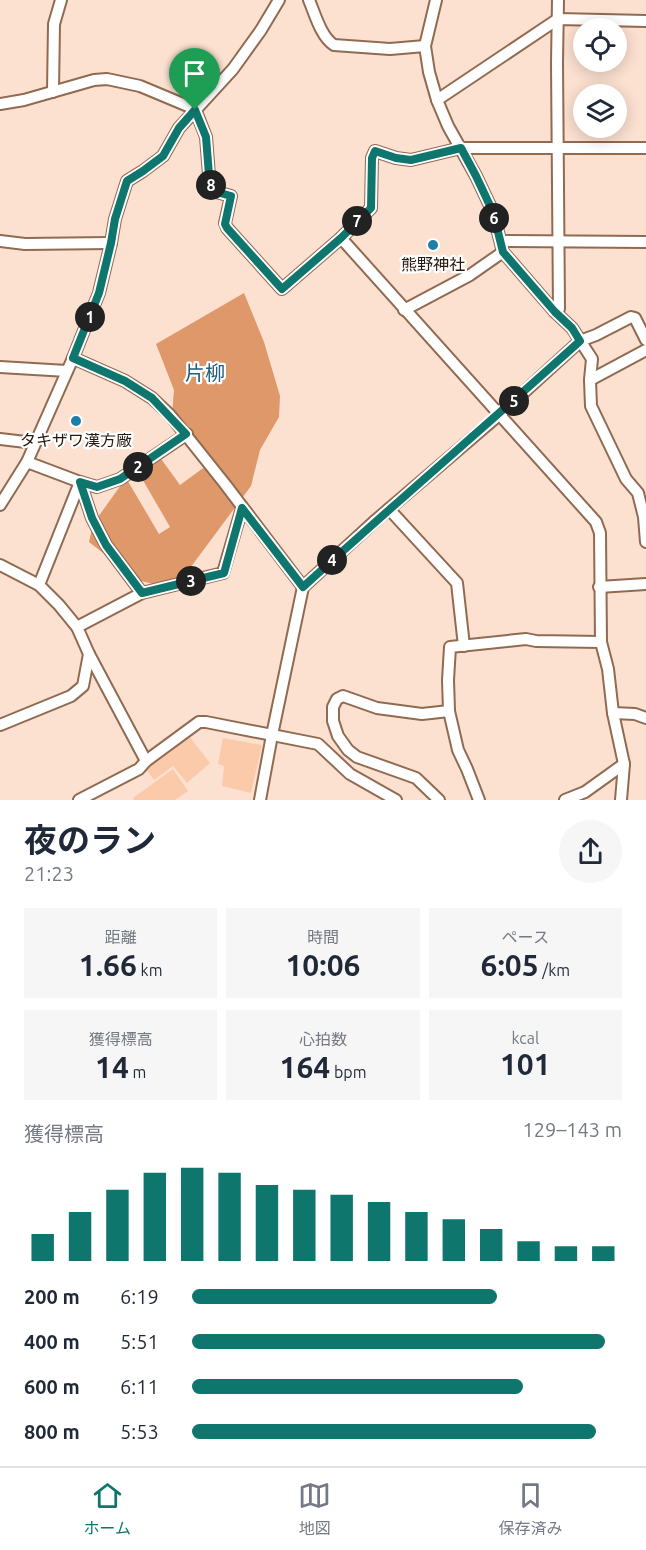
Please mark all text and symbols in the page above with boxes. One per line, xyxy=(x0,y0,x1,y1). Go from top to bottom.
map controls xyxy=(573,18,627,138)
button: locate xyxy=(573,18,627,72)
pin xyxy=(169,48,220,110)
icon: arrive xyxy=(178,57,211,90)
button: layers xyxy=(573,84,627,138)
pin: 8 xyxy=(196,170,226,200)
text: 8 xyxy=(206,176,216,194)
pin: 6 xyxy=(479,203,509,233)
pin: 7 xyxy=(342,206,372,236)
text: 6 xyxy=(489,209,499,227)
text: 7 xyxy=(352,212,362,230)
marker: 熊野神社 xyxy=(426,238,440,252)
place label: 熊野神社 xyxy=(401,255,465,273)
pin: 1 xyxy=(75,302,105,332)
text: 1 xyxy=(85,308,95,326)
district label: 片柳 xyxy=(185,361,225,384)
pin: 5 xyxy=(499,386,529,416)
text: 5 xyxy=(509,392,519,410)
marker: タキザワ漢方廠 xyxy=(69,414,83,428)
place label: タキザワ漢方廠 xyxy=(20,431,132,449)
pin: 2 xyxy=(123,452,153,482)
text: 2 xyxy=(133,458,143,476)
pin: 4 xyxy=(317,545,347,575)
text: 4 xyxy=(327,551,337,569)
pin: 3 xyxy=(176,566,206,596)
text: 3 xyxy=(186,572,196,590)
button: share xyxy=(559,820,622,883)
text: 夜のラン xyxy=(24,821,156,858)
text: 21:23 xyxy=(24,862,74,885)
text: 距離 xyxy=(105,928,137,946)
text: 時間 xyxy=(307,928,339,946)
text: ペース xyxy=(502,928,549,946)
text: 1.66 xyxy=(79,948,137,982)
text: 10:06 xyxy=(285,948,361,982)
text: 6:05 xyxy=(481,948,539,982)
text: km xyxy=(137,961,163,979)
text: /km xyxy=(539,961,570,979)
text: kcal xyxy=(512,1029,539,1047)
text: 獲得標高 xyxy=(89,1030,153,1048)
text: 心拍数 xyxy=(299,1030,347,1048)
text: 101 xyxy=(500,1047,551,1081)
text: 14 xyxy=(95,1050,129,1084)
text: 164 xyxy=(280,1050,330,1084)
text: m xyxy=(129,1063,146,1081)
text: bpm xyxy=(330,1063,366,1081)
text: 129–143 m xyxy=(523,1118,622,1141)
text: 獲得標高 xyxy=(24,1122,104,1145)
text: 200 m xyxy=(24,1285,80,1308)
text: 6:19 xyxy=(120,1285,159,1308)
text: 400 m xyxy=(24,1330,80,1353)
text: 5:51 xyxy=(120,1330,159,1353)
text: 600 m xyxy=(24,1375,80,1398)
text: 6:11 xyxy=(120,1375,159,1398)
text: 800 m xyxy=(24,1420,80,1443)
text: 5:53 xyxy=(120,1420,159,1443)
tab: ホーム xyxy=(84,1479,131,1539)
tab: 地図 xyxy=(298,1479,331,1539)
tab: 保存済み xyxy=(498,1479,562,1539)

